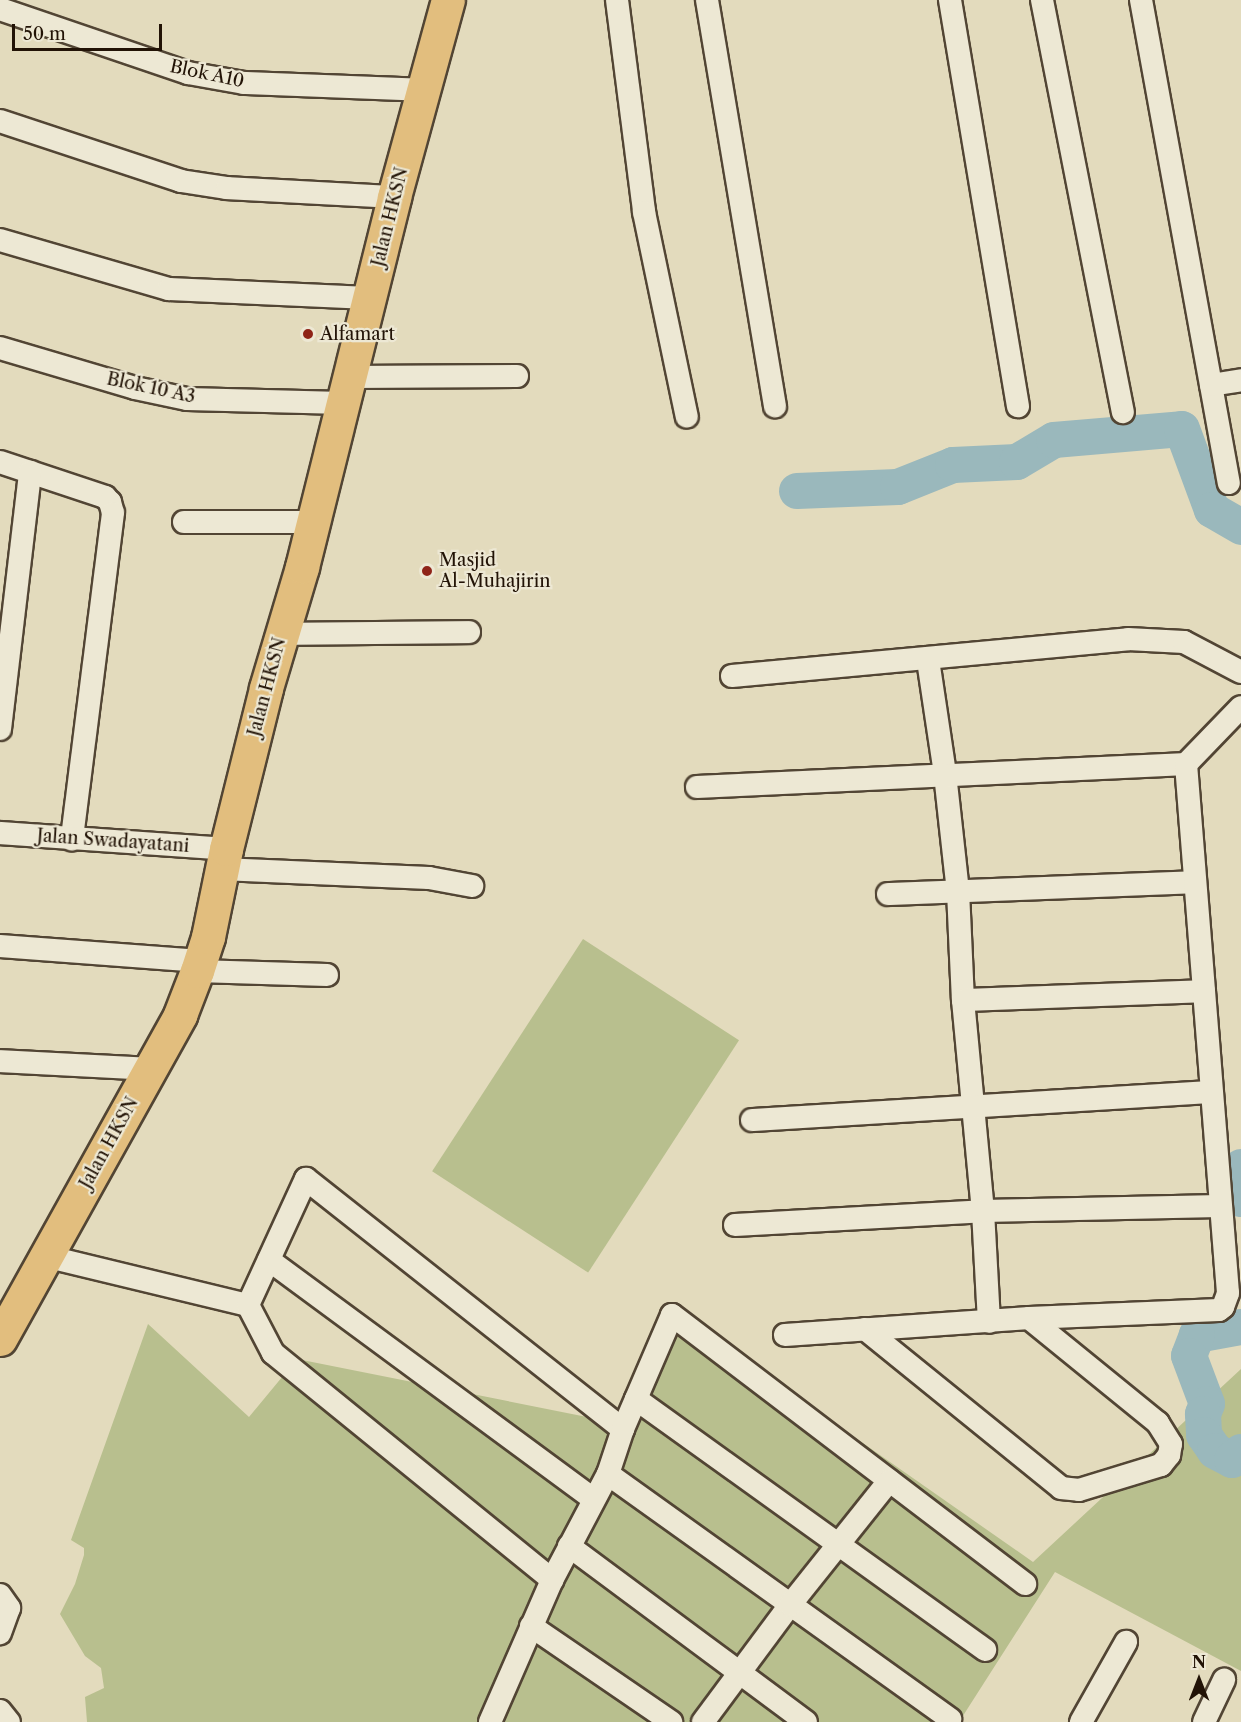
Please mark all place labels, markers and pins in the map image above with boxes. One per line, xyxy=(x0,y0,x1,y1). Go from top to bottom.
place label: Alfamart xyxy=(320,323,395,345)
marker: Alfamart xyxy=(301,327,315,341)
place label: Masjid Al-Muhajirin xyxy=(439,550,550,592)
marker: Masjid Al-Muhajirin xyxy=(420,564,434,578)

